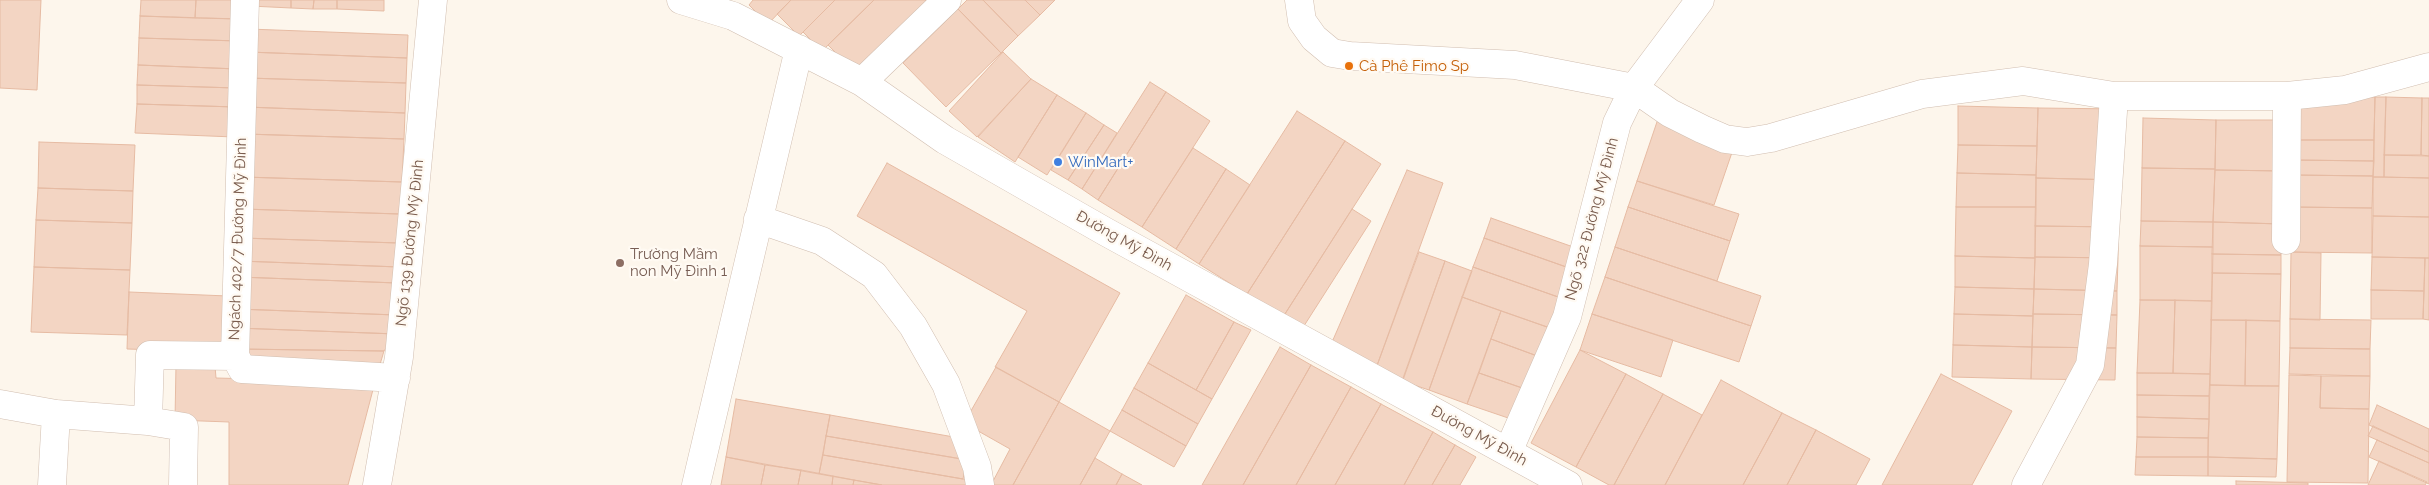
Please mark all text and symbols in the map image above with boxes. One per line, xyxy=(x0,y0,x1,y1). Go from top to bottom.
place label: Cà Phê Fimo Sp xyxy=(1359,57,1469,75)
marker: Cà Phê Fimo Sp xyxy=(1343,60,1355,72)
street label: Ngõ 322 Đường Mỹ Đình xyxy=(1562,135,1622,303)
street label: Ngách 402/7 Đường Mỹ Đình xyxy=(225,137,251,341)
place label: WinMart+ xyxy=(1068,153,1133,171)
marker: WinMart+ xyxy=(1052,156,1064,168)
street label: Ngõ 139 Đường Mỹ Đình xyxy=(392,159,428,327)
street label: Đường Mỹ Đình xyxy=(1073,207,1175,275)
place label: Trường Mầm non Mỹ Đình 1 xyxy=(630,245,727,280)
marker: Trường Mầm non Mỹ Đình 1 xyxy=(614,257,626,269)
street label: Đường Mỹ Đình xyxy=(1428,402,1530,470)

